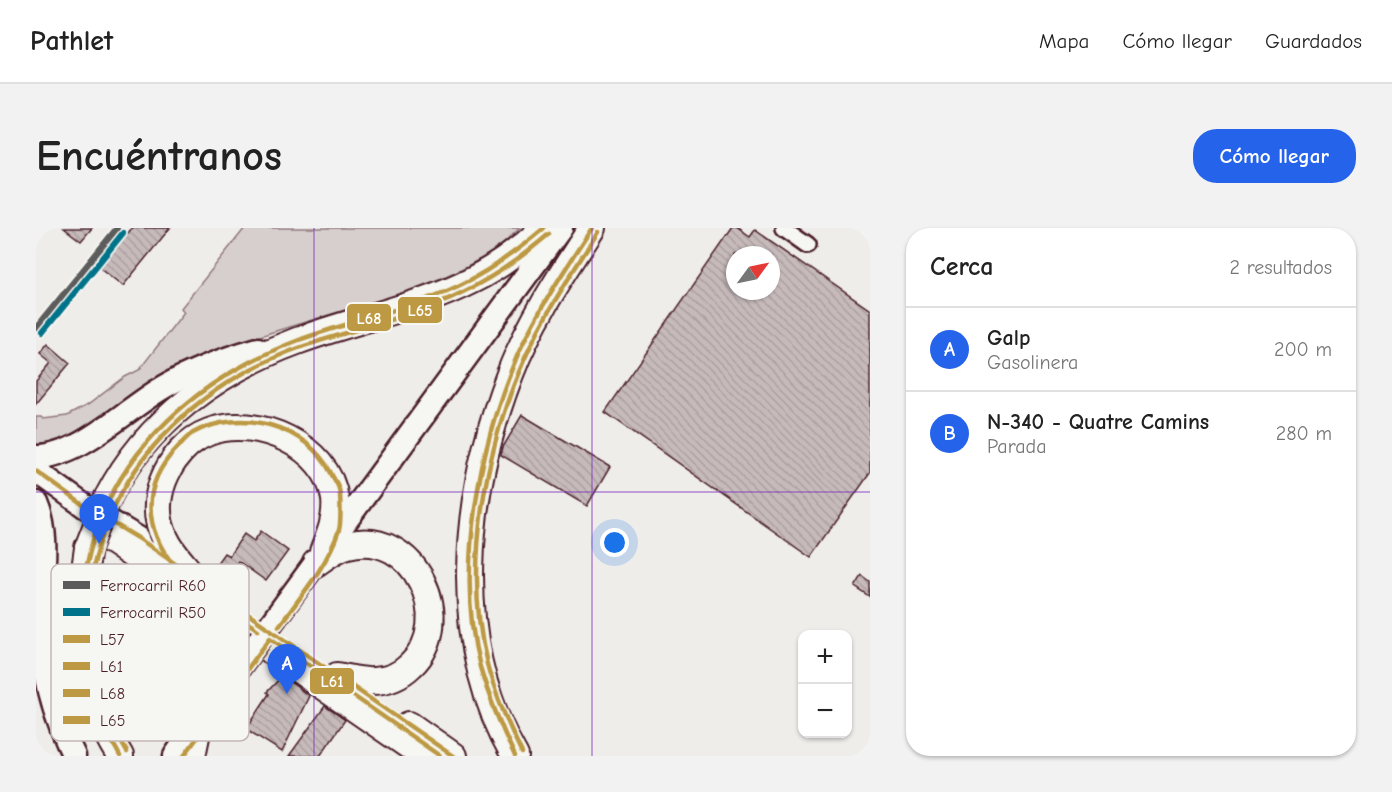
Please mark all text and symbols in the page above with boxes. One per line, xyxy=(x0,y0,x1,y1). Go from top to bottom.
text: Pathlet xyxy=(30,25,113,57)
text: Mapa xyxy=(1039,29,1089,53)
text: Cómo llegar xyxy=(1122,29,1232,53)
text: Guardados xyxy=(1265,29,1362,53)
button: Cómo llegar xyxy=(1193,129,1356,183)
text: Encuéntranos xyxy=(36,132,282,181)
north arrow xyxy=(726,246,780,300)
text: Cerca xyxy=(930,252,994,282)
text: 2 resultados xyxy=(1230,256,1332,279)
line badge: L65 xyxy=(397,296,443,324)
text: L65 xyxy=(407,302,433,320)
line badge: L68 xyxy=(346,303,392,332)
text: L68 xyxy=(357,310,381,328)
text: Galp xyxy=(987,325,1030,351)
text: A xyxy=(944,338,955,361)
text: 200 m xyxy=(1274,338,1332,361)
text: Gasolinera xyxy=(987,351,1078,374)
text: N-340 - Quatre Camins xyxy=(987,409,1209,435)
text: B xyxy=(943,422,956,445)
text: 280 m xyxy=(1276,422,1332,445)
text: Parada xyxy=(987,435,1046,458)
pin: B xyxy=(80,494,118,544)
your location xyxy=(600,528,629,557)
legend xyxy=(51,564,249,741)
text: Ferrocarril R60 xyxy=(100,577,206,595)
text: Ferrocarril R50 xyxy=(100,604,206,622)
map controls xyxy=(798,630,852,738)
button: + xyxy=(798,630,852,684)
text: L57 xyxy=(100,631,125,649)
pin: A xyxy=(268,644,306,694)
text: L61 xyxy=(100,658,123,676)
line badge: L61 xyxy=(309,667,355,695)
text: L61 xyxy=(321,673,343,691)
button: − xyxy=(798,684,852,738)
text: L68 xyxy=(100,685,125,703)
text: L65 xyxy=(100,712,125,730)

